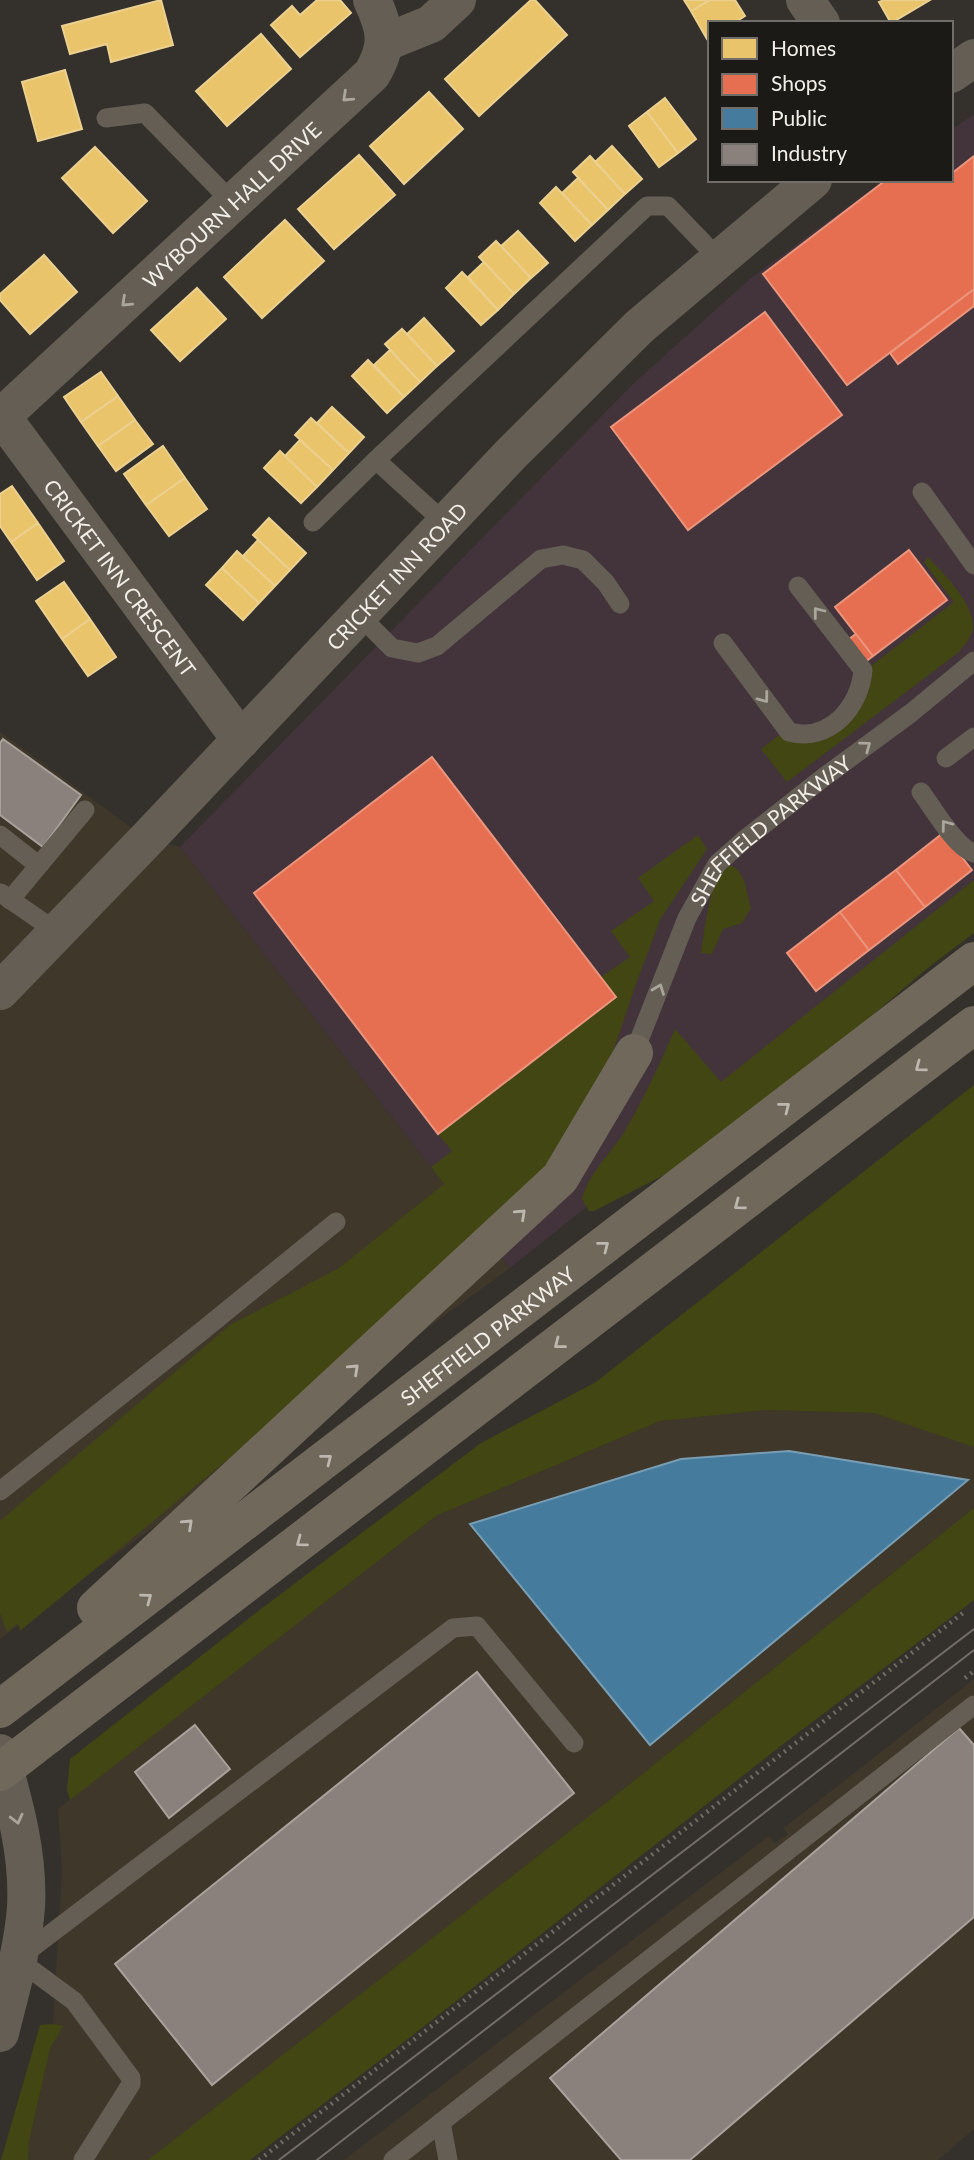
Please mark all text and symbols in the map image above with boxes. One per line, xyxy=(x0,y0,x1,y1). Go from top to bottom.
legend xyxy=(708,21,953,182)
text: Homes xyxy=(771,35,836,60)
text: Shops xyxy=(771,70,827,95)
one-way arrow xyxy=(342,89,355,102)
text: Public xyxy=(771,105,827,130)
street label: WYBOURN HALL DRIVE xyxy=(137,116,325,293)
text: Industry xyxy=(771,140,847,165)
one-way arrow xyxy=(121,294,134,306)
street label: CRICKET INN CRESCENT xyxy=(40,474,202,681)
street label: CRICKET INN ROAD xyxy=(321,497,472,654)
one-way arrow xyxy=(814,607,827,620)
one-way arrow xyxy=(755,690,768,703)
one-way arrow xyxy=(859,741,871,754)
street label: SHEFFIELD PARKWAY xyxy=(684,749,856,910)
one-way arrow xyxy=(942,820,954,833)
one-way arrow xyxy=(651,984,665,996)
one-way arrow xyxy=(915,1058,928,1071)
one-way arrow xyxy=(777,1103,789,1115)
one-way arrow xyxy=(734,1196,747,1209)
one-way arrow xyxy=(513,1210,526,1223)
one-way arrow xyxy=(597,1241,609,1254)
street label: SHEFFIELD PARKWAY xyxy=(395,1260,580,1410)
one-way arrow xyxy=(554,1335,566,1348)
one-way arrow xyxy=(346,1365,359,1377)
one-way arrow xyxy=(319,1455,332,1468)
one-way arrow xyxy=(180,1519,193,1532)
one-way arrow xyxy=(296,1534,308,1546)
one-way arrow xyxy=(139,1593,151,1606)
one-way arrow xyxy=(9,1813,24,1825)

